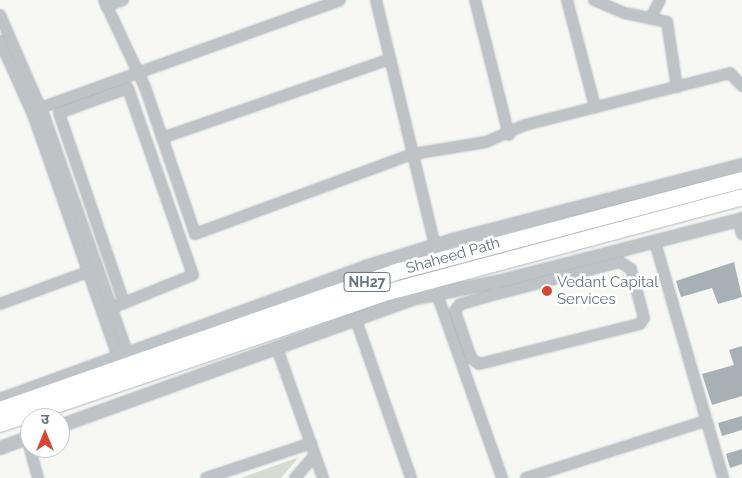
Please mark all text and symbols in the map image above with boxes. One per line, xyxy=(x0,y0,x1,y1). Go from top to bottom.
street label: Shaheed Path xyxy=(404,234,502,278)
road number: NH27 xyxy=(343,270,391,294)
place label: Vedant Capital Services xyxy=(557,273,658,308)
marker: Vedant Capital Services xyxy=(541,285,553,297)
north arrow xyxy=(20,408,70,458)
text: उ xyxy=(41,411,49,427)

